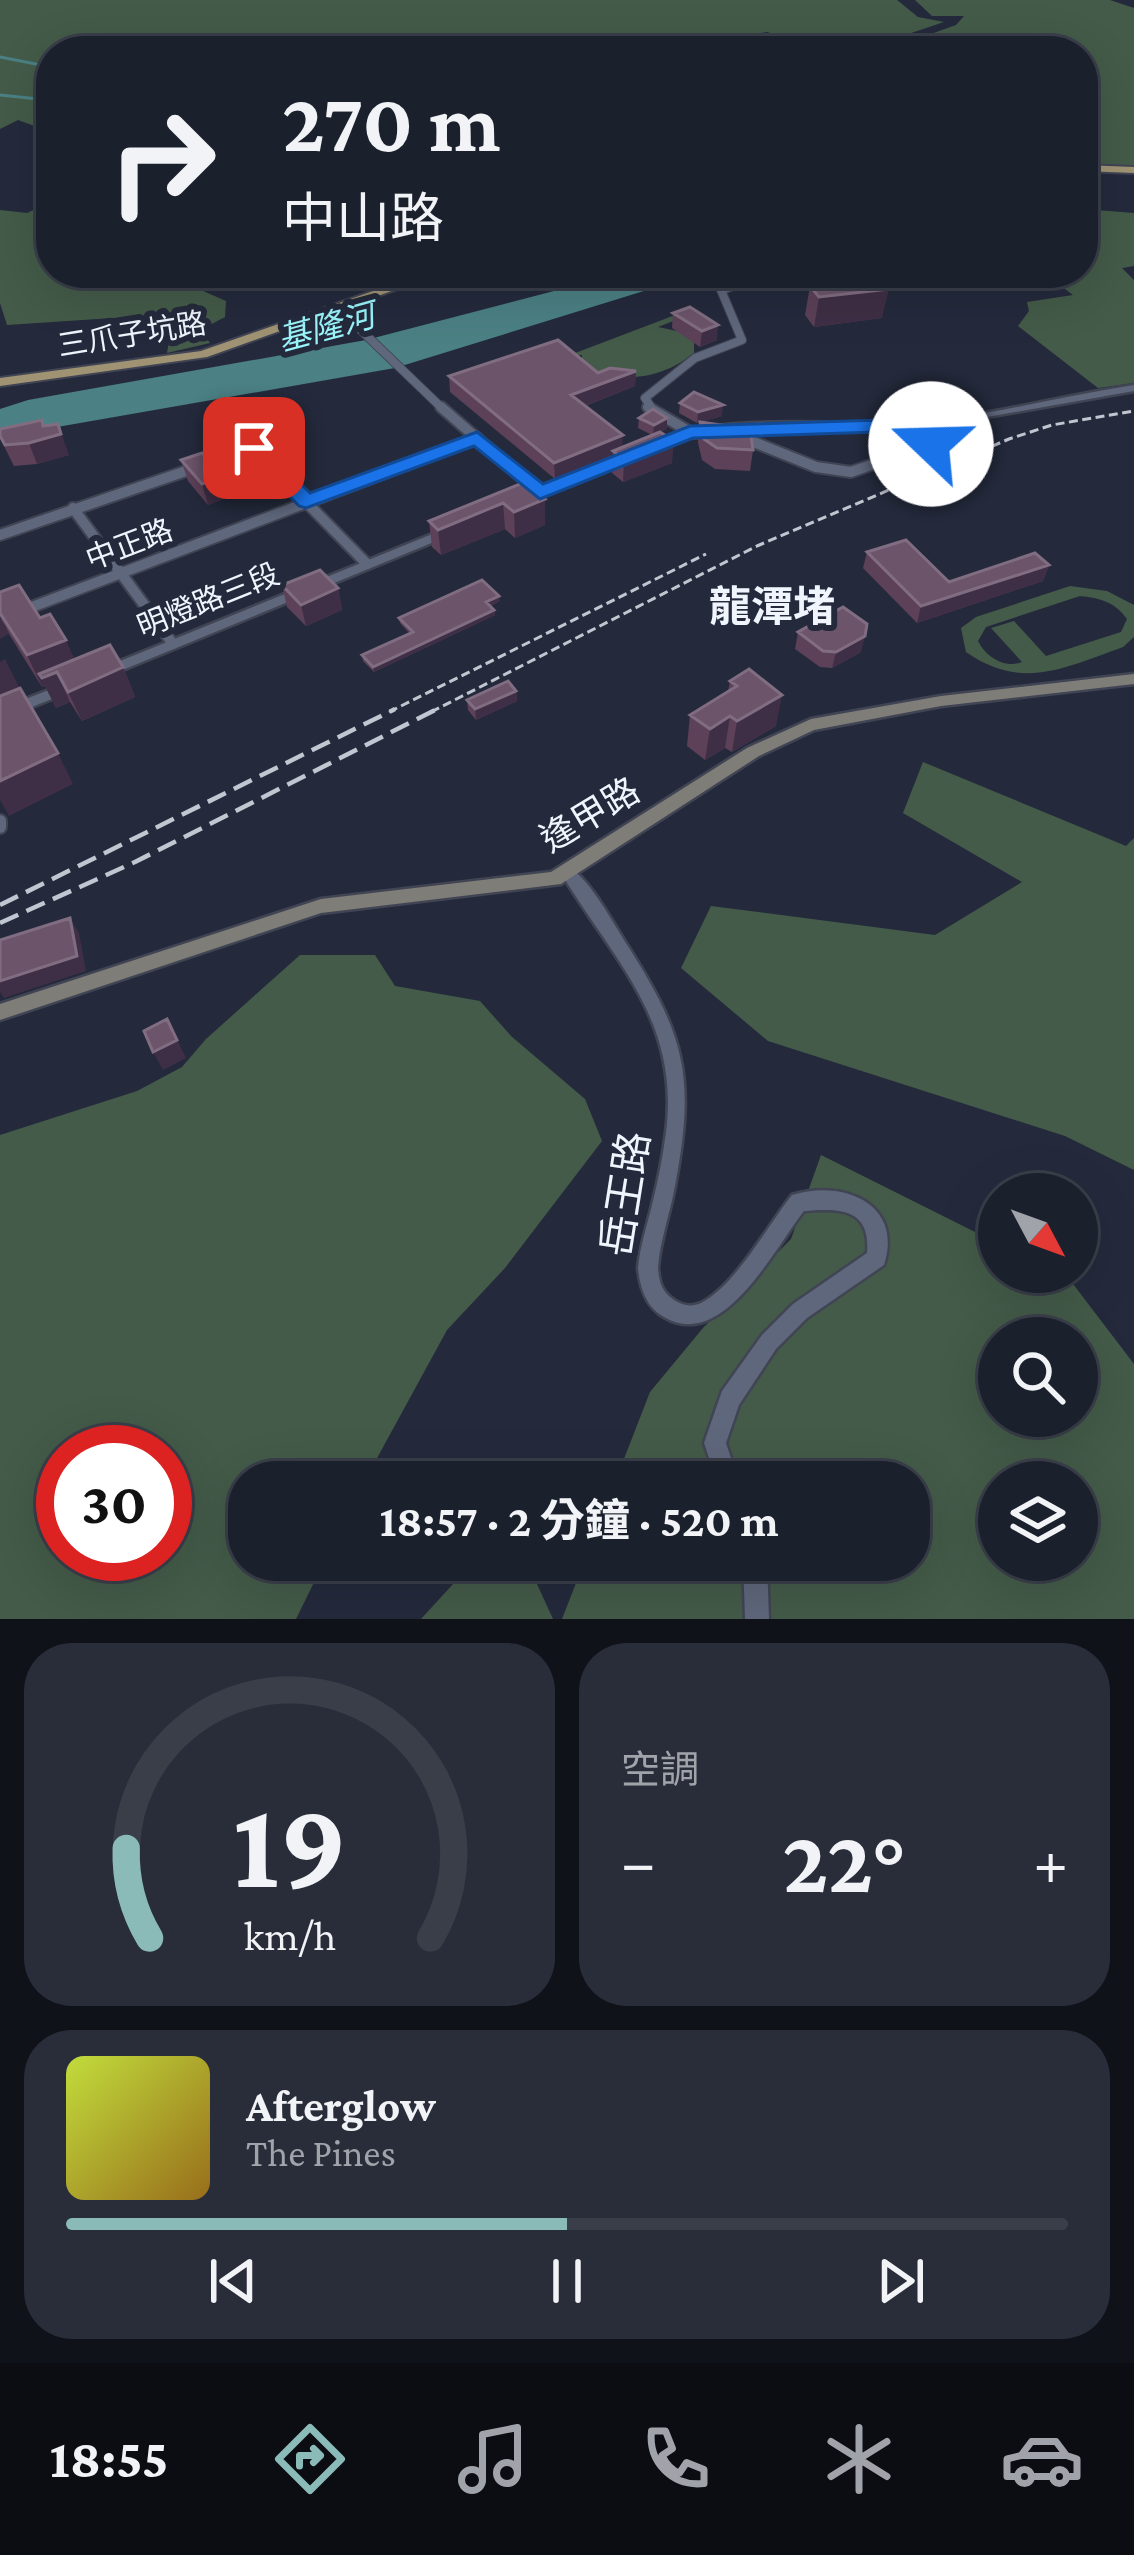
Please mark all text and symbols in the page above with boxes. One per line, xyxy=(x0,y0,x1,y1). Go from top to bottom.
text: 270 m xyxy=(282,76,501,169)
icon: right xyxy=(84,84,240,240)
text: 中山路 xyxy=(282,189,444,249)
water label: 基隆河 xyxy=(273,295,384,358)
street label: 三爪子坑路 xyxy=(55,306,209,362)
position arrow xyxy=(868,381,994,507)
pin xyxy=(203,397,305,499)
icon: arrive xyxy=(221,415,287,481)
street label: 中正路 xyxy=(81,512,177,576)
street label: 明燈路三段 xyxy=(132,557,284,643)
district label: 龍潭堵 xyxy=(709,583,835,630)
street label: 逢甲路 xyxy=(533,770,647,860)
street label: 岳王路 xyxy=(592,1128,658,1260)
north arrow xyxy=(978,1173,1098,1293)
map controls xyxy=(978,1173,1098,1581)
button: search xyxy=(978,1317,1098,1437)
speed limit sign: 30 xyxy=(36,1425,192,1581)
button: layers xyxy=(978,1461,1098,1581)
text: 18:57 · 2 分鐘 · 520 m xyxy=(379,1496,779,1546)
text: 空調 xyxy=(621,1748,699,1791)
text: 19 xyxy=(232,1775,347,1914)
text: 22° xyxy=(783,1811,906,1911)
text: − xyxy=(621,1825,656,1898)
text: + xyxy=(1033,1825,1068,1898)
text: km/h xyxy=(243,1911,336,1958)
text: Afterglow xyxy=(246,2081,436,2131)
text: The Pines xyxy=(246,2131,396,2174)
icon: previous xyxy=(200,2248,266,2314)
icon: pause xyxy=(534,2248,600,2314)
icon: next xyxy=(868,2248,934,2314)
icon: directions xyxy=(268,2417,352,2501)
icon: music xyxy=(451,2417,535,2501)
icon: phone xyxy=(634,2417,718,2501)
icon: climate xyxy=(817,2417,901,2501)
icon: car xyxy=(1000,2417,1084,2501)
text: 18:55 xyxy=(50,2429,168,2489)

